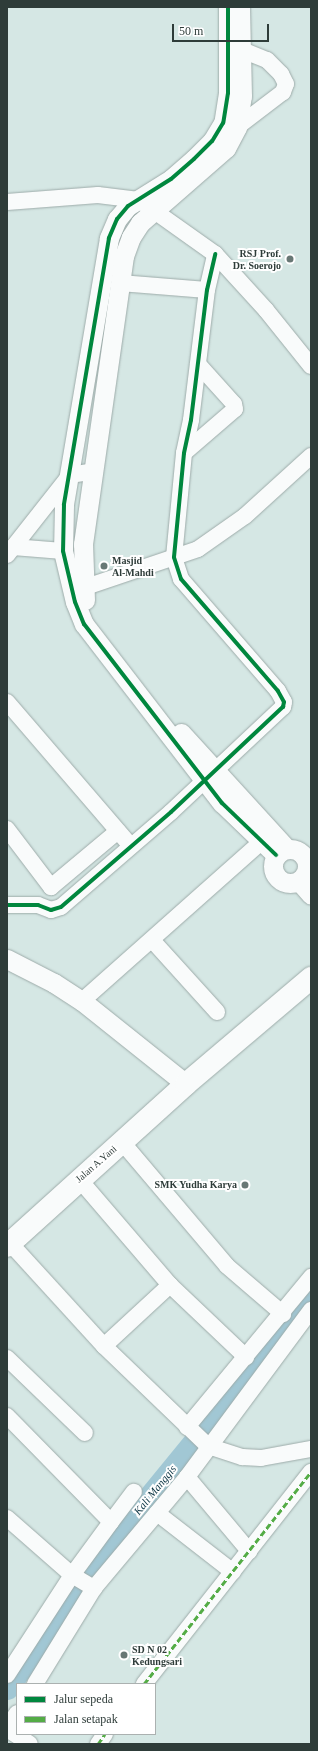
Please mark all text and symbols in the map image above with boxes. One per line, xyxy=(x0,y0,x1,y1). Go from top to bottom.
scale bar xyxy=(174,16,271,42)
text: 50 m xyxy=(179,24,203,38)
place label: RSJ Prof. Dr. Soerojo xyxy=(233,247,281,270)
marker: RSJ Prof. Dr. Soerojo xyxy=(284,253,296,265)
place label: Masjid Al-Mahdi xyxy=(112,554,154,578)
marker: Masjid Al-Mahdi xyxy=(99,561,109,571)
street label: Jalan A.Yani xyxy=(73,1143,119,1185)
place label: SMK Yudha Karya xyxy=(154,1179,237,1191)
marker: SMK Yudha Karya xyxy=(240,1180,250,1190)
water label: Kali Manggis xyxy=(131,1462,179,1518)
place label: SD N 02 Kedungsari xyxy=(132,1643,182,1666)
marker: SD N 02 Kedungsari xyxy=(119,1650,129,1660)
legend xyxy=(16,1683,156,1735)
text: Jalur sepeda xyxy=(54,1692,113,1706)
text: Jalan setapak xyxy=(54,1712,118,1726)

